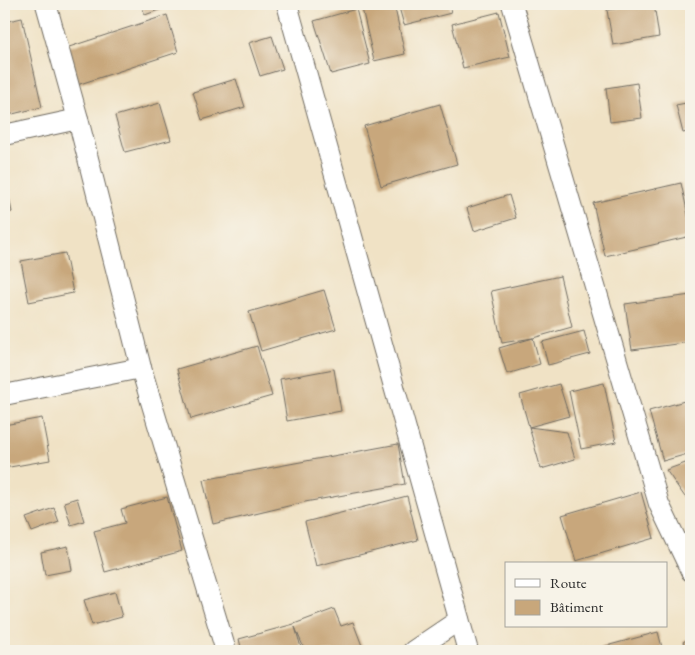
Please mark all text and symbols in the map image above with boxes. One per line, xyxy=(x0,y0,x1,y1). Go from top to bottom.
legend xyxy=(505,562,668,628)
text: Route xyxy=(550,573,587,592)
text: Bâtiment xyxy=(550,597,604,616)

